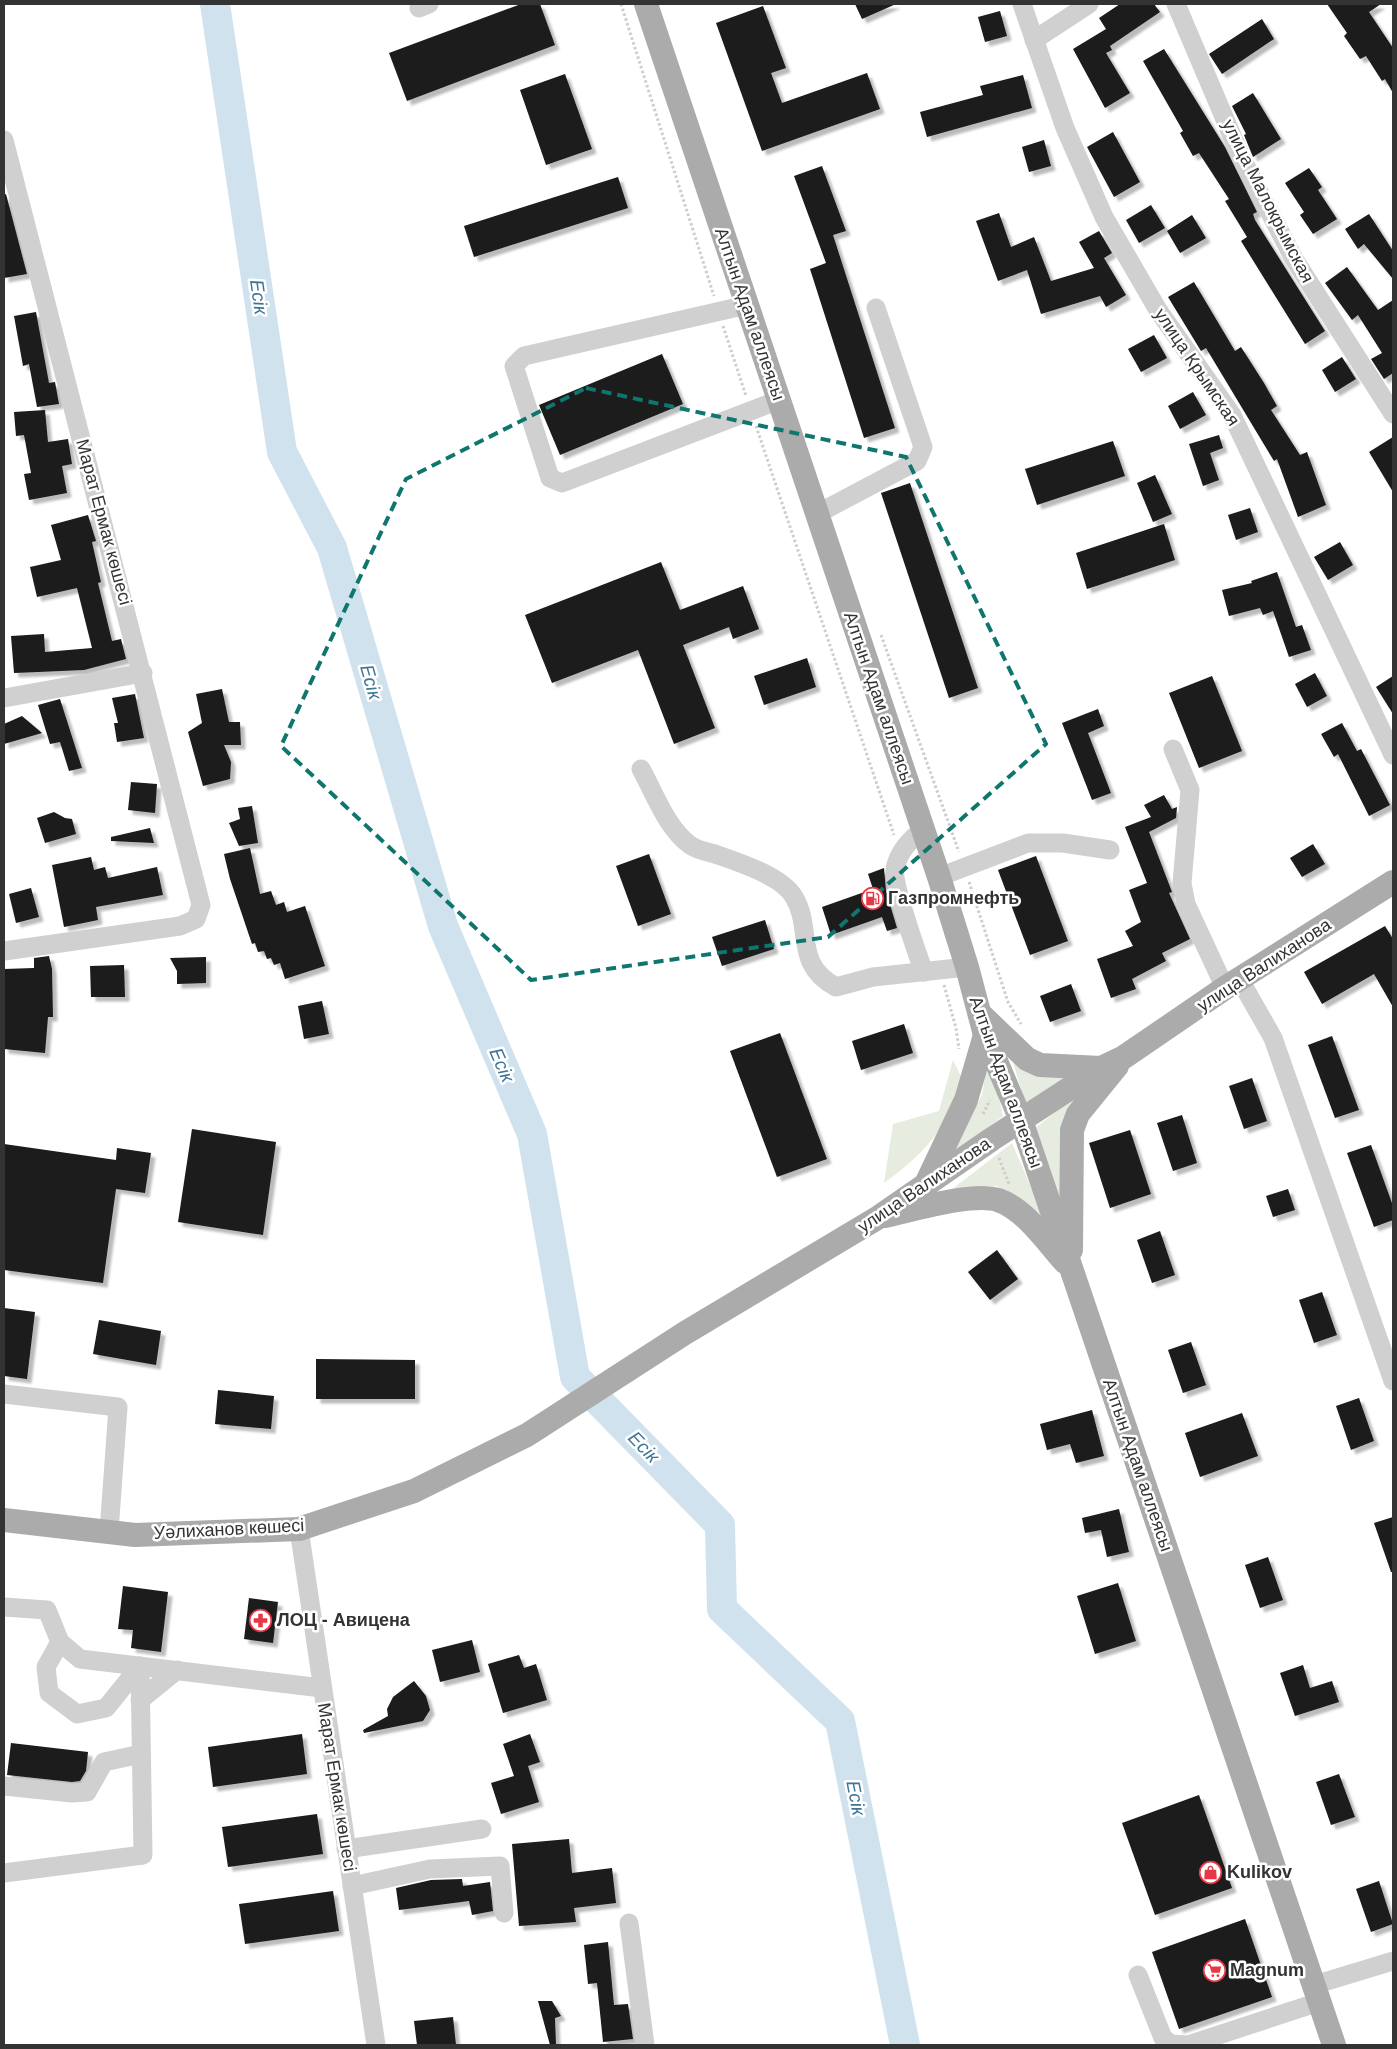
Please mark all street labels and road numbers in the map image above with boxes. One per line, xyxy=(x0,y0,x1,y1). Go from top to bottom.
street label: улица Малокрымская xyxy=(1218,116,1318,286)
street label: Алтын Адам аллеясы xyxy=(711,225,789,403)
street label: улица Крымская xyxy=(1150,304,1244,430)
street label: Марат Ермак көшесі xyxy=(72,437,136,607)
street label: Алтын Адам аллеясы xyxy=(840,609,918,787)
street label: улица Валиханова xyxy=(1193,914,1335,1016)
street label: Алтын Адам аллеясы xyxy=(966,993,1046,1171)
street label: улица Валиханова xyxy=(854,1133,995,1237)
street label: Алтын Адам аллеясы xyxy=(1099,1376,1177,1554)
street label: Уәлиханов көшесі xyxy=(153,1515,305,1543)
street label: Марат Ермак көшесі xyxy=(314,1701,360,1873)

